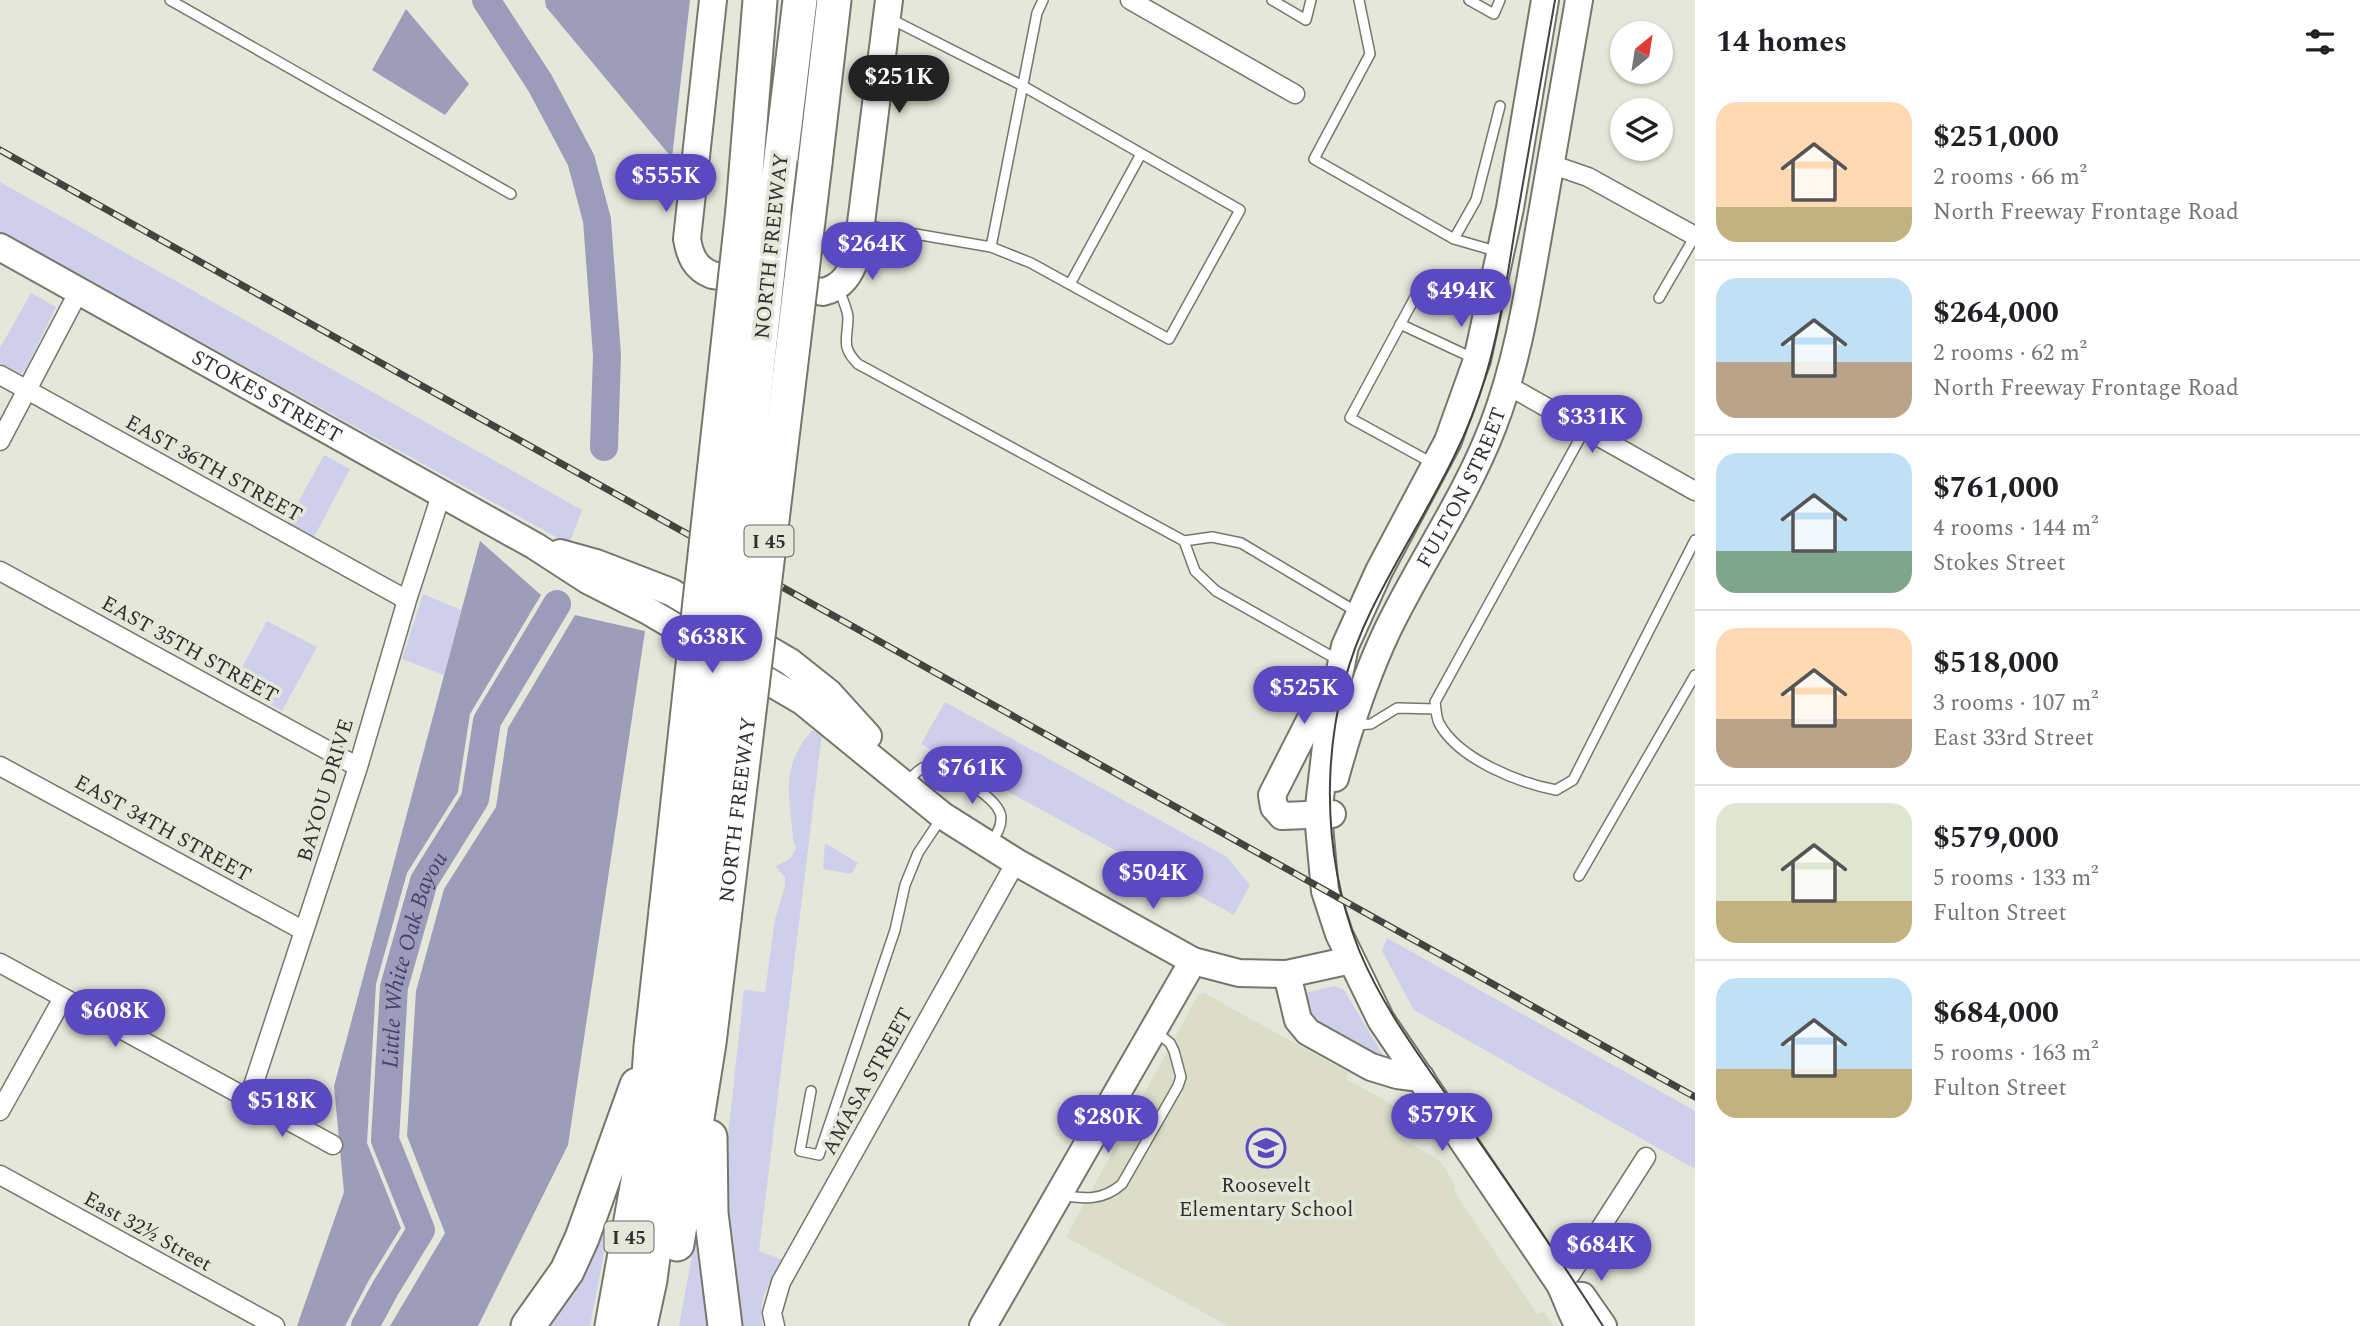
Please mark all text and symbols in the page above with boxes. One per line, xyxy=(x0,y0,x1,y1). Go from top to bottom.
text: 14 homes xyxy=(1716,19,1847,65)
north arrow xyxy=(1610,21,1673,84)
map controls xyxy=(1610,21,1673,161)
icon: filters xyxy=(2301,23,2339,61)
pin: $251K xyxy=(850,55,948,115)
text: $251K xyxy=(864,60,934,95)
button: layers xyxy=(1610,98,1673,161)
text: $251,000 xyxy=(1933,114,2059,160)
icon: home xyxy=(1772,130,1856,214)
street label: NORTH FREEWAY xyxy=(746,151,798,341)
pin: $555K xyxy=(617,154,715,214)
text: $555K xyxy=(631,159,701,194)
text: 2 rooms · 66 m² xyxy=(1933,160,2087,195)
text: North Freeway Frontage Road xyxy=(1933,195,2239,230)
pin: $264K xyxy=(823,222,921,282)
text: $264K xyxy=(837,227,907,262)
pin: $494K xyxy=(1412,270,1510,329)
text: $494K xyxy=(1426,274,1496,309)
text: $264,000 xyxy=(1933,290,2059,336)
icon: home xyxy=(1772,306,1856,390)
text: 2 rooms · 62 m² xyxy=(1933,336,2087,371)
street label: STOKES STREET xyxy=(185,342,348,452)
text: North Freeway Frontage Road xyxy=(1933,371,2239,406)
pin: $331K xyxy=(1543,396,1641,455)
text: $331K xyxy=(1557,400,1627,435)
street label: FULTON STREET xyxy=(1409,403,1516,574)
street label: EAST 36TH STREET xyxy=(119,407,308,531)
text: $761,000 xyxy=(1933,465,2059,511)
icon: home xyxy=(1772,481,1856,565)
text: 4 rooms · 144 m² xyxy=(1933,511,2099,546)
road number: I 45 xyxy=(744,526,794,556)
text: Stokes Street xyxy=(1933,546,2066,581)
street label: EAST 35TH STREET xyxy=(95,588,284,712)
pin: $638K xyxy=(663,616,761,675)
text: $638K xyxy=(677,620,747,655)
text: $518,000 xyxy=(1933,640,2059,686)
icon: home xyxy=(1772,656,1856,740)
pin: $525K xyxy=(1255,666,1353,726)
text: $525K xyxy=(1269,671,1339,706)
text: 3 rooms · 107 m² xyxy=(1933,686,2099,721)
street label: BAYOU DRIVE xyxy=(289,715,363,866)
street label: NORTH FREEWAY xyxy=(711,715,765,905)
text: East 33rd Street xyxy=(1933,721,2094,756)
pin: $761K xyxy=(923,746,1021,806)
text: $761K xyxy=(937,751,1007,786)
street label: EAST 34TH STREET xyxy=(68,767,257,891)
text: $579,000 xyxy=(1933,815,2059,861)
icon: home xyxy=(1772,831,1856,915)
water label: Little White Oak Bayou xyxy=(373,845,457,1069)
pin: $504K xyxy=(1104,852,1202,911)
text: $504K xyxy=(1118,856,1188,891)
text: 5 rooms · 133 m² xyxy=(1933,861,2099,896)
text: Fulton Street xyxy=(1933,896,2067,931)
pin: $608K xyxy=(66,990,164,1049)
text: $684,000 xyxy=(1933,990,2059,1036)
text: $608K xyxy=(80,994,150,1029)
street label: AMASA STREET xyxy=(814,1002,922,1161)
icon: home xyxy=(1772,1006,1856,1090)
text: 5 rooms · 163 m² xyxy=(1933,1036,2099,1071)
text: Fulton Street xyxy=(1933,1071,2067,1106)
pin: $518K xyxy=(233,1080,331,1139)
text: $518K xyxy=(247,1084,317,1119)
pin: $579K xyxy=(1393,1094,1491,1153)
pin: $280K xyxy=(1059,1096,1157,1155)
text: $579K xyxy=(1407,1098,1477,1133)
text: $280K xyxy=(1073,1100,1143,1135)
school or university icon: Roosevelt Elementary School xyxy=(1245,1127,1287,1169)
place label: Roosevelt Elementary School xyxy=(1179,1170,1353,1226)
street label: East 32½ Street xyxy=(77,1183,218,1280)
road number: I 45 xyxy=(604,1222,654,1252)
pin: $684K xyxy=(1552,1224,1650,1283)
text: $684K xyxy=(1566,1228,1636,1263)

